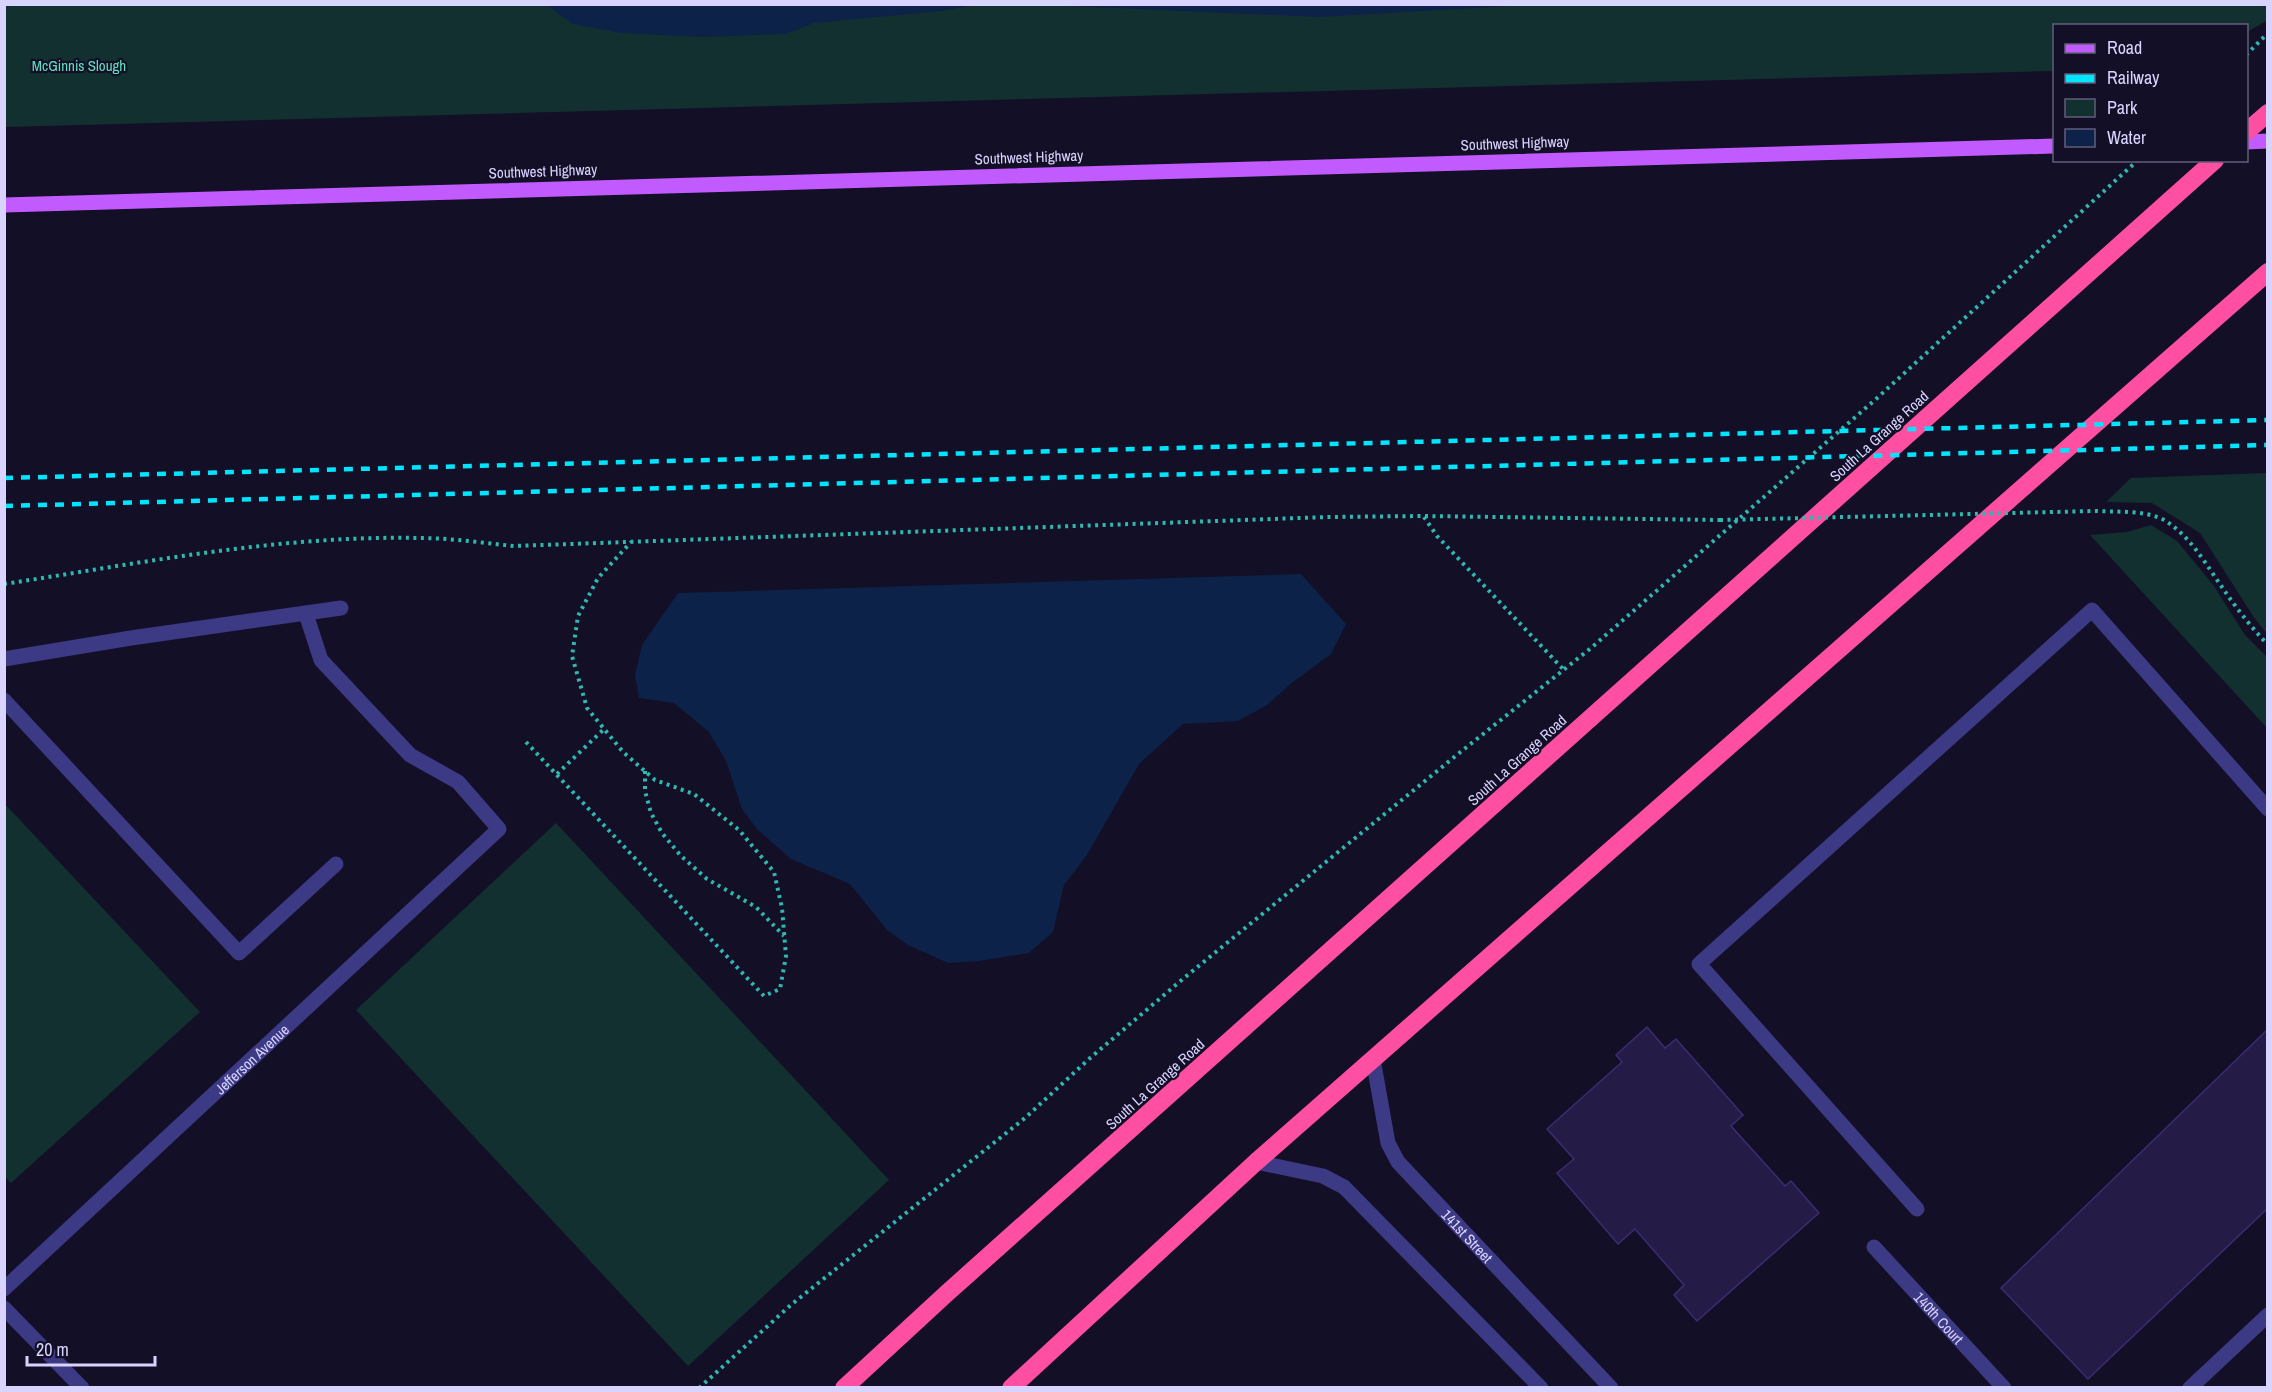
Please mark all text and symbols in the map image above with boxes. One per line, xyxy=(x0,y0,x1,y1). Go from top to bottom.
legend xyxy=(2053,24,2248,162)
text: Road xyxy=(2107,35,2142,60)
park label: McGinnis Slough xyxy=(32,55,126,76)
text: Railway xyxy=(2107,65,2160,90)
text: Park xyxy=(2107,95,2138,120)
text: Water xyxy=(2107,125,2146,150)
street label: Southwest Highway xyxy=(1460,131,1571,155)
street label: Southwest Highway xyxy=(974,145,1085,169)
street label: Southwest Highway xyxy=(488,159,599,183)
street label: South La Grange Road xyxy=(1825,386,1933,486)
street label: South La Grange Road xyxy=(1463,710,1571,810)
street label: Jefferson Avenue xyxy=(210,1019,294,1099)
street label: South La Grange Road xyxy=(1101,1034,1209,1134)
street label: 141st Street xyxy=(1437,1204,1498,1267)
street label: 140th Court xyxy=(1910,1287,1969,1349)
scale bar xyxy=(27,1329,154,1367)
text: 20 m xyxy=(36,1337,69,1362)

